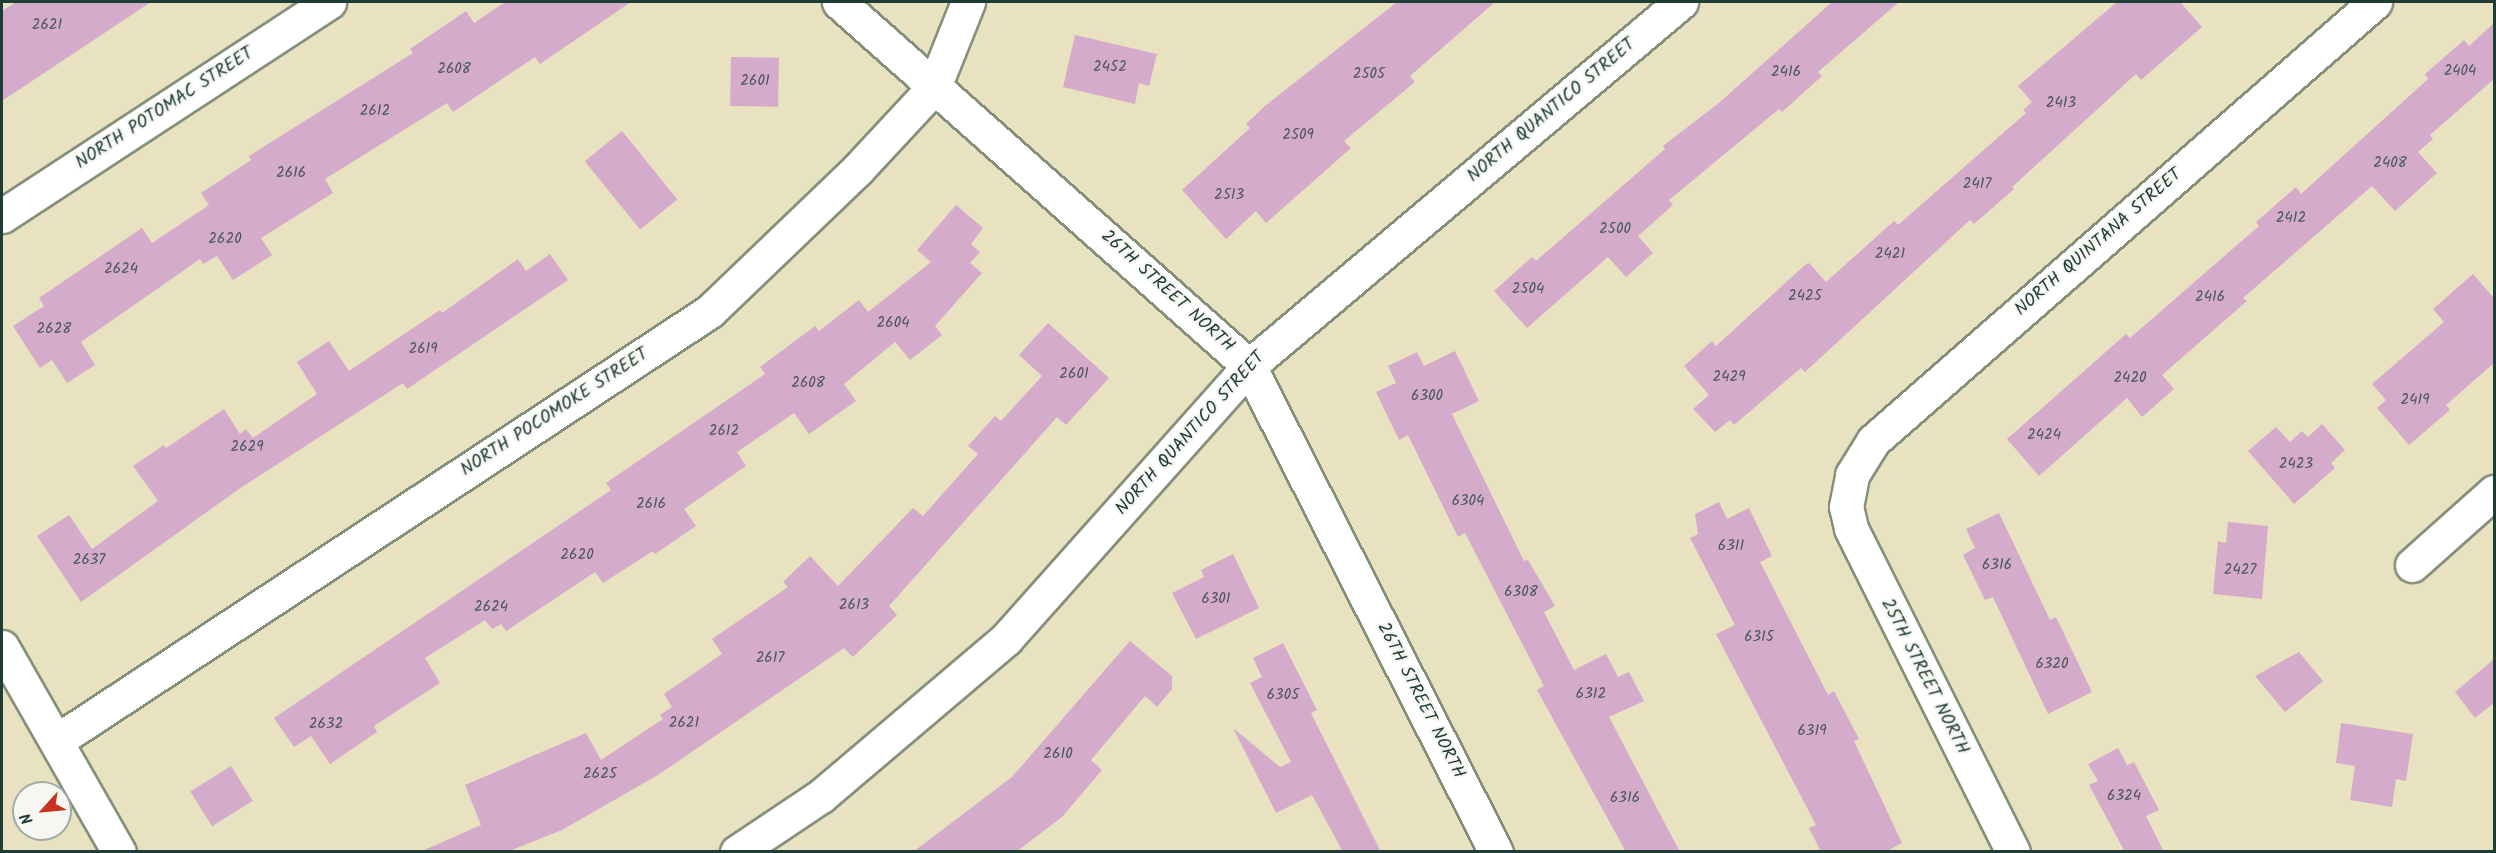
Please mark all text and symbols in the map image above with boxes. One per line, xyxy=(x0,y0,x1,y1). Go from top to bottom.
house number: 2621 xyxy=(32,17,62,35)
street label: NORTH QUANTICO STREET xyxy=(1464,34,1640,188)
street label: NORTH POTOMAC STREET xyxy=(72,43,258,175)
house number: 2452 xyxy=(1093,59,1127,77)
house number: 2608 xyxy=(437,61,471,79)
house number: 2404 xyxy=(2444,63,2476,81)
house number: 2416 xyxy=(1771,64,1801,82)
house number: 2505 xyxy=(1353,66,1385,84)
house number: 2601 xyxy=(740,73,770,91)
house number: 2413 xyxy=(2046,95,2076,113)
house number: 2612 xyxy=(360,103,390,121)
house number: 2509 xyxy=(1282,127,1314,145)
house number: 2408 xyxy=(2373,155,2407,173)
house number: 2616 xyxy=(276,165,306,183)
street label: NORTH QUINTANA STREET xyxy=(2011,165,2187,321)
house number: 2417 xyxy=(1963,176,1991,194)
house number: 2513 xyxy=(1214,187,1244,205)
house number: 2412 xyxy=(2276,210,2306,228)
house number: 2500 xyxy=(1599,221,1631,239)
street label: 26TH STREET NORTH xyxy=(1096,226,1238,358)
house number: 2620 xyxy=(208,231,242,249)
house number: 2421 xyxy=(1875,246,1905,264)
house number: 2624 xyxy=(104,261,138,279)
house number: 2504 xyxy=(1512,281,1544,299)
house number: 2425 xyxy=(1788,288,1822,306)
house number: 2416 xyxy=(2195,289,2225,307)
house number: 2604 xyxy=(877,315,909,333)
house number: 2628 xyxy=(37,321,71,339)
house number: 2619 xyxy=(408,341,438,359)
street label: NORTH POCOMOKE STREET xyxy=(457,344,653,482)
street label: NORTH QUANTICO STREET xyxy=(1112,348,1270,520)
house number: 2601 xyxy=(1059,366,1089,384)
house number: 2429 xyxy=(1712,369,1746,387)
house number: 2420 xyxy=(2113,370,2147,388)
house number: 2608 xyxy=(791,375,825,393)
house number: 6300 xyxy=(1411,388,1443,406)
house number: 2419 xyxy=(2400,392,2430,410)
house number: 2612 xyxy=(709,423,739,441)
house number: 2424 xyxy=(2027,427,2061,445)
house number: 2629 xyxy=(230,439,264,457)
house number: 2423 xyxy=(2279,456,2313,474)
house number: 6304 xyxy=(1452,493,1484,511)
house number: 2616 xyxy=(636,496,666,514)
house number: 6311 xyxy=(1718,538,1744,556)
house number: 2620 xyxy=(560,547,594,565)
house number: 2637 xyxy=(73,552,105,570)
house number: 6316 xyxy=(1982,557,2012,575)
house number: 2427 xyxy=(2224,562,2256,580)
house number: 6308 xyxy=(1504,584,1538,602)
house number: 6301 xyxy=(1201,591,1231,609)
street label: 25TH STREET NORTH xyxy=(1875,595,1973,759)
house number: 2613 xyxy=(839,597,869,615)
house number: 2624 xyxy=(474,599,508,617)
street label: 26TH STREET NORTH xyxy=(1371,619,1469,783)
house number: 6315 xyxy=(1744,629,1774,647)
house number: 2617 xyxy=(756,650,784,668)
house number: 6320 xyxy=(2035,656,2069,674)
house number: 6312 xyxy=(1576,686,1606,704)
house number: 6305 xyxy=(1267,687,1299,705)
house number: 2621 xyxy=(669,715,699,733)
house number: 2632 xyxy=(309,716,343,734)
house number: 6319 xyxy=(1798,723,1826,741)
house number: 2610 xyxy=(1043,746,1073,764)
house number: 2625 xyxy=(583,766,617,784)
north arrow xyxy=(12,781,72,841)
house number: 6324 xyxy=(2107,788,2141,806)
house number: 6316 xyxy=(1610,790,1640,808)
text: N xyxy=(14,808,41,829)

